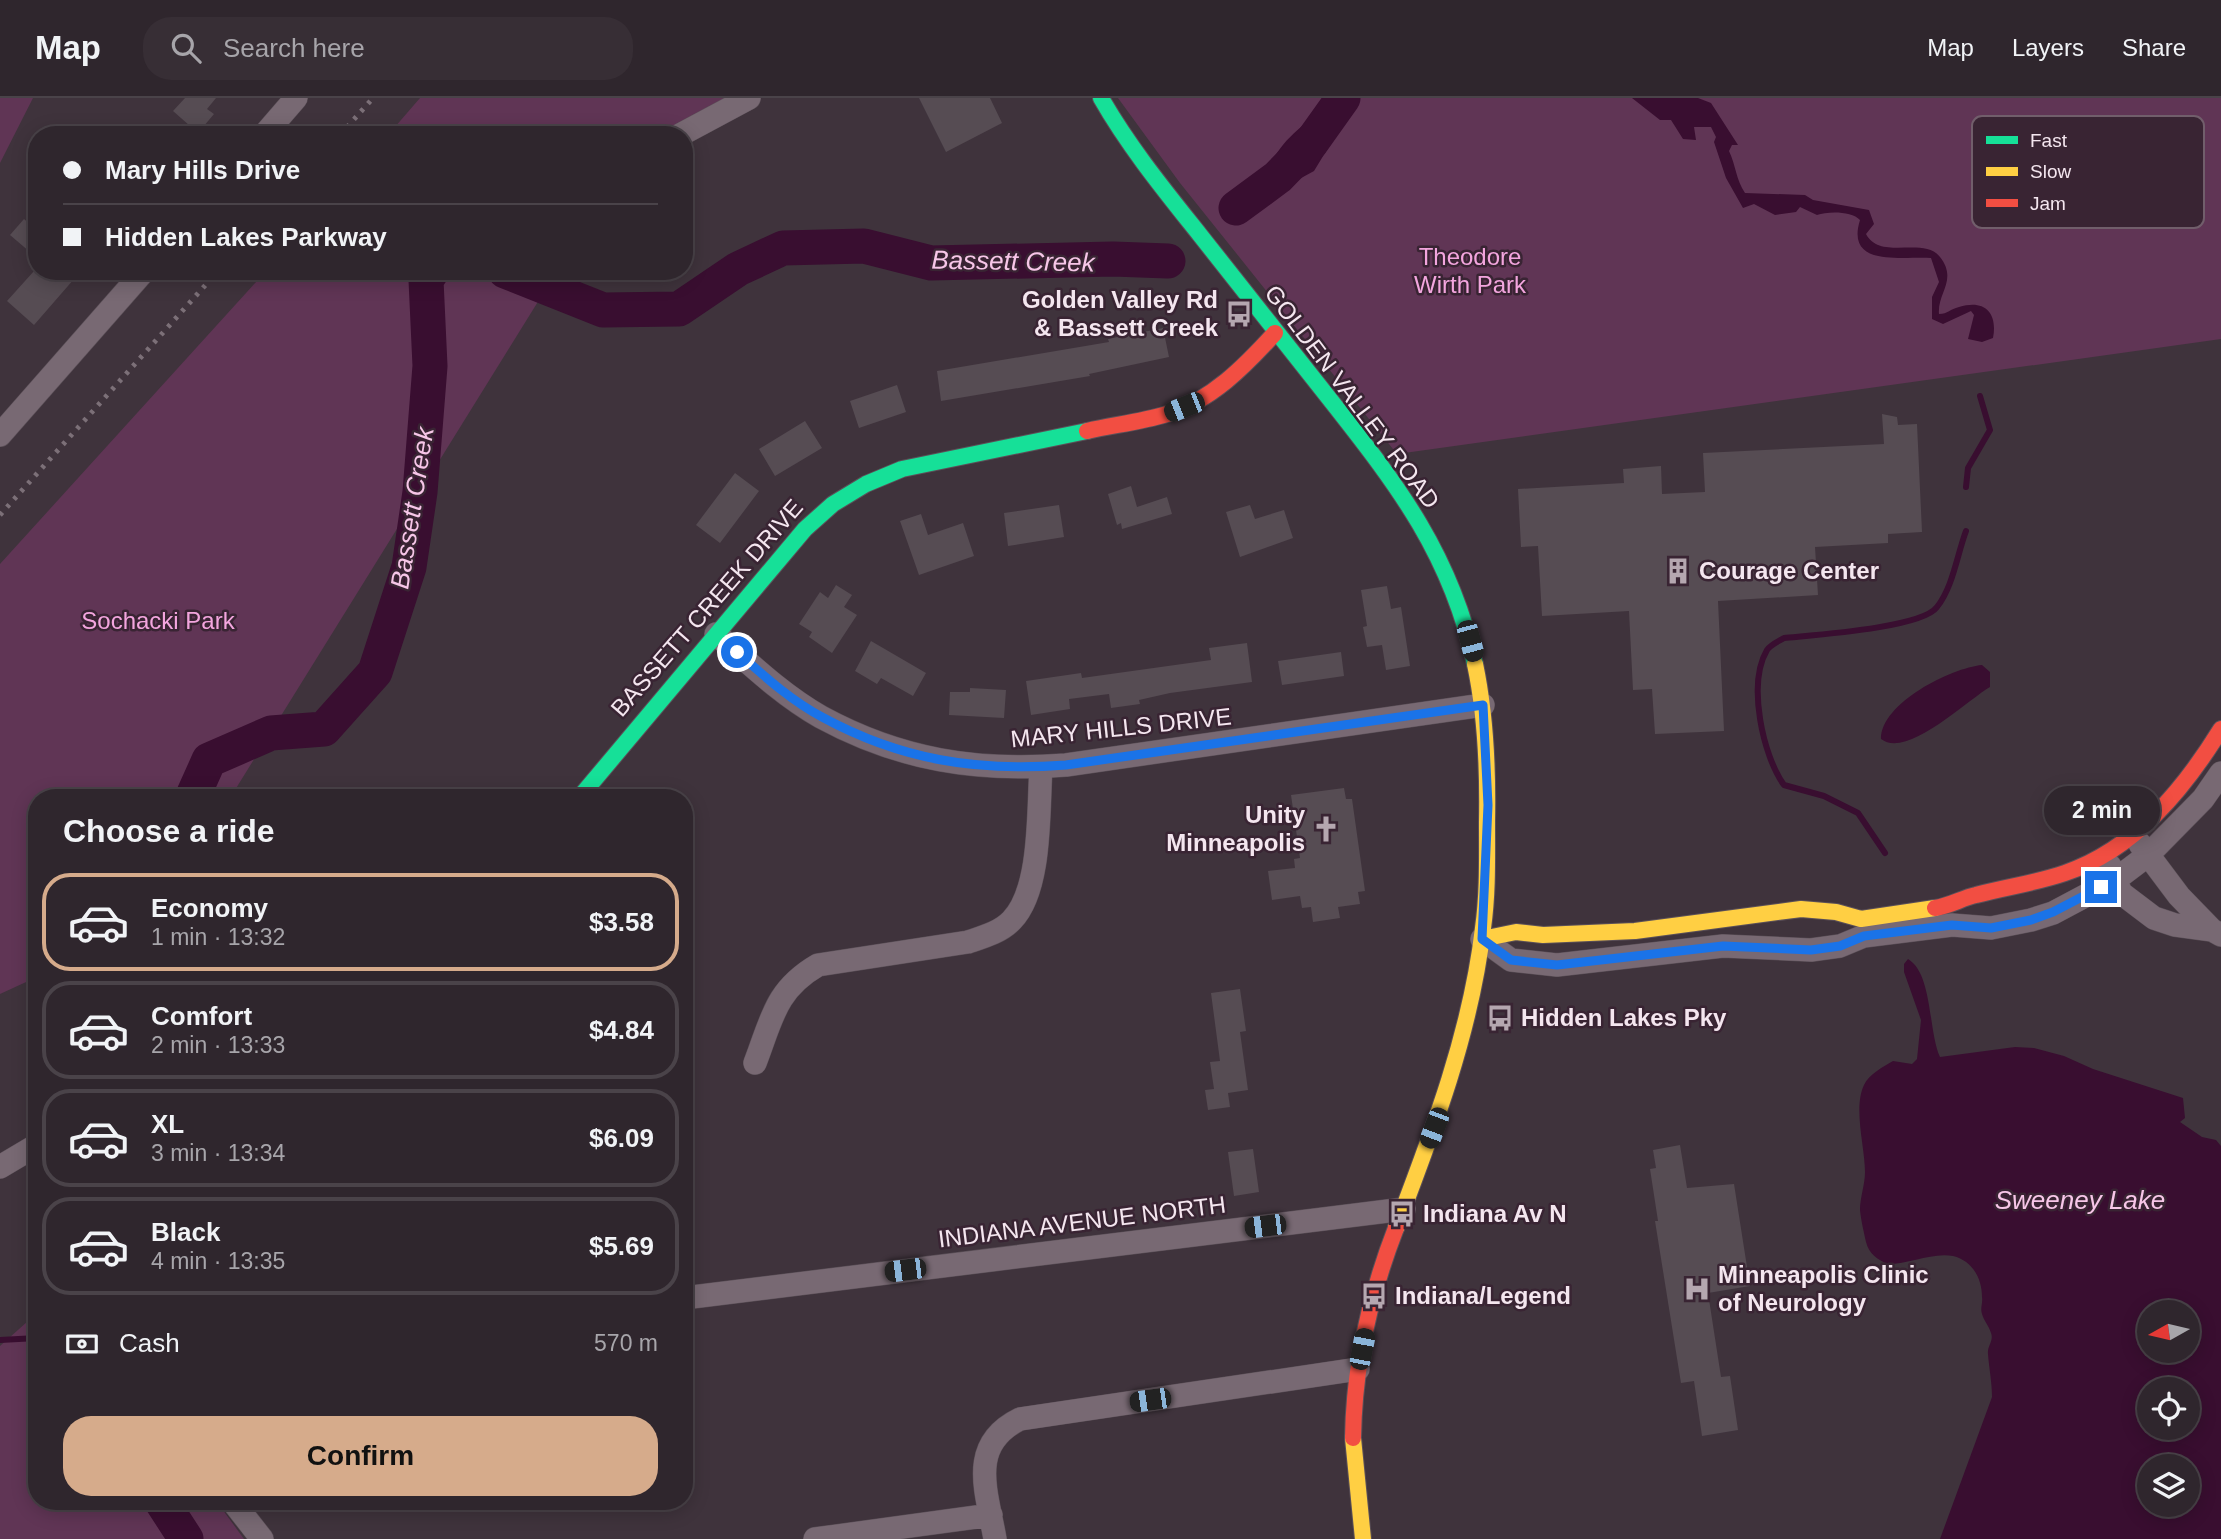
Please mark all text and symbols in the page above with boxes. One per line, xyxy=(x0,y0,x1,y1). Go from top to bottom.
search box xyxy=(143,17,633,80)
text: Map xyxy=(35,29,101,66)
icon: search xyxy=(167,29,205,67)
text: Search here xyxy=(223,33,365,63)
text: Map xyxy=(1927,34,1974,61)
text: Layers xyxy=(2012,34,2084,61)
text: Share xyxy=(2122,34,2186,61)
legend xyxy=(1972,116,2204,228)
text: Fast xyxy=(2030,130,2068,151)
text: Mary Hills Drive xyxy=(105,155,300,185)
text: Slow xyxy=(2030,161,2071,182)
text: Jam xyxy=(2030,193,2066,214)
text: Hidden Lakes Parkway xyxy=(105,222,387,252)
park label: Theodore Wirth Park xyxy=(1414,243,1527,298)
water label: Bassett Creek xyxy=(931,245,1097,277)
street label: GOLDEN VALLEY ROAD xyxy=(1260,280,1445,514)
place label: Golden Valley Rd & Bassett Creek xyxy=(1022,286,1219,341)
bus stop icon: Golden Valley Rd & Bassett Creek xyxy=(1224,299,1254,329)
car xyxy=(1161,389,1208,425)
water label: Bassett Creek xyxy=(384,423,440,591)
street label: BASSETT CREEK DRIVE xyxy=(605,494,808,722)
building icon: Courage Center xyxy=(1663,556,1693,586)
place label: Courage Center xyxy=(1699,557,1879,584)
park label: Sochacki Park xyxy=(81,607,236,634)
car xyxy=(1455,618,1486,664)
route start xyxy=(721,636,753,668)
street label: MARY HILLS DRIVE xyxy=(1009,702,1233,753)
callout: 2 min xyxy=(2043,786,2159,834)
text: 2 min xyxy=(2072,797,2132,823)
place label: Unity Minneapolis xyxy=(1166,801,1306,856)
text: Choose a ride xyxy=(63,813,275,849)
church icon: Unity Minneapolis xyxy=(1311,814,1341,844)
route end xyxy=(2085,871,2117,903)
icon: car xyxy=(67,891,130,954)
text: Economy xyxy=(151,893,268,923)
text: $3.58 xyxy=(589,907,654,937)
text: 1 min · 13:32 xyxy=(151,924,285,950)
icon: car xyxy=(67,999,130,1062)
text: Comfort xyxy=(151,1001,252,1031)
bus stop icon: Hidden Lakes Pky xyxy=(1485,1003,1515,1033)
place label: Hidden Lakes Pky xyxy=(1521,1004,1727,1031)
text: $4.84 xyxy=(589,1015,654,1045)
text: 2 min · 13:33 xyxy=(151,1032,285,1058)
car xyxy=(1417,1105,1452,1151)
icon: car xyxy=(67,1107,130,1170)
text: XL xyxy=(151,1109,184,1139)
text: $6.09 xyxy=(589,1123,654,1153)
text: 3 min · 13:34 xyxy=(151,1140,285,1166)
water label: Sweeney Lake xyxy=(1995,1185,2165,1215)
street label: INDIANA AVENUE NORTH xyxy=(936,1190,1227,1253)
bus stop icon: Indiana Av N xyxy=(1387,1199,1417,1229)
place label: Indiana Av N xyxy=(1423,1200,1567,1227)
car xyxy=(1243,1213,1288,1239)
icon: car xyxy=(67,1215,130,1278)
text: Black xyxy=(151,1217,220,1247)
text: $5.69 xyxy=(589,1231,654,1261)
text: 4 min · 13:35 xyxy=(151,1248,285,1274)
car xyxy=(883,1257,928,1283)
place label: Minneapolis Clinic of Neurology xyxy=(1718,1261,1929,1316)
hospital icon: Minneapolis Clinic of Neurology xyxy=(1682,1274,1712,1304)
bus stop icon: Indiana/Legend xyxy=(1359,1281,1389,1311)
place label: Indiana/Legend xyxy=(1395,1282,1571,1309)
north arrow xyxy=(2137,1300,2200,1363)
map controls xyxy=(2137,1300,2200,1517)
icon: cash xyxy=(63,1325,101,1363)
car xyxy=(1348,1326,1377,1372)
text: Cash xyxy=(119,1328,180,1358)
text: 570 m xyxy=(594,1330,658,1356)
button: locate xyxy=(2137,1377,2200,1440)
car xyxy=(1128,1387,1173,1413)
button: Confirm xyxy=(63,1416,658,1496)
button: layers xyxy=(2137,1454,2200,1517)

